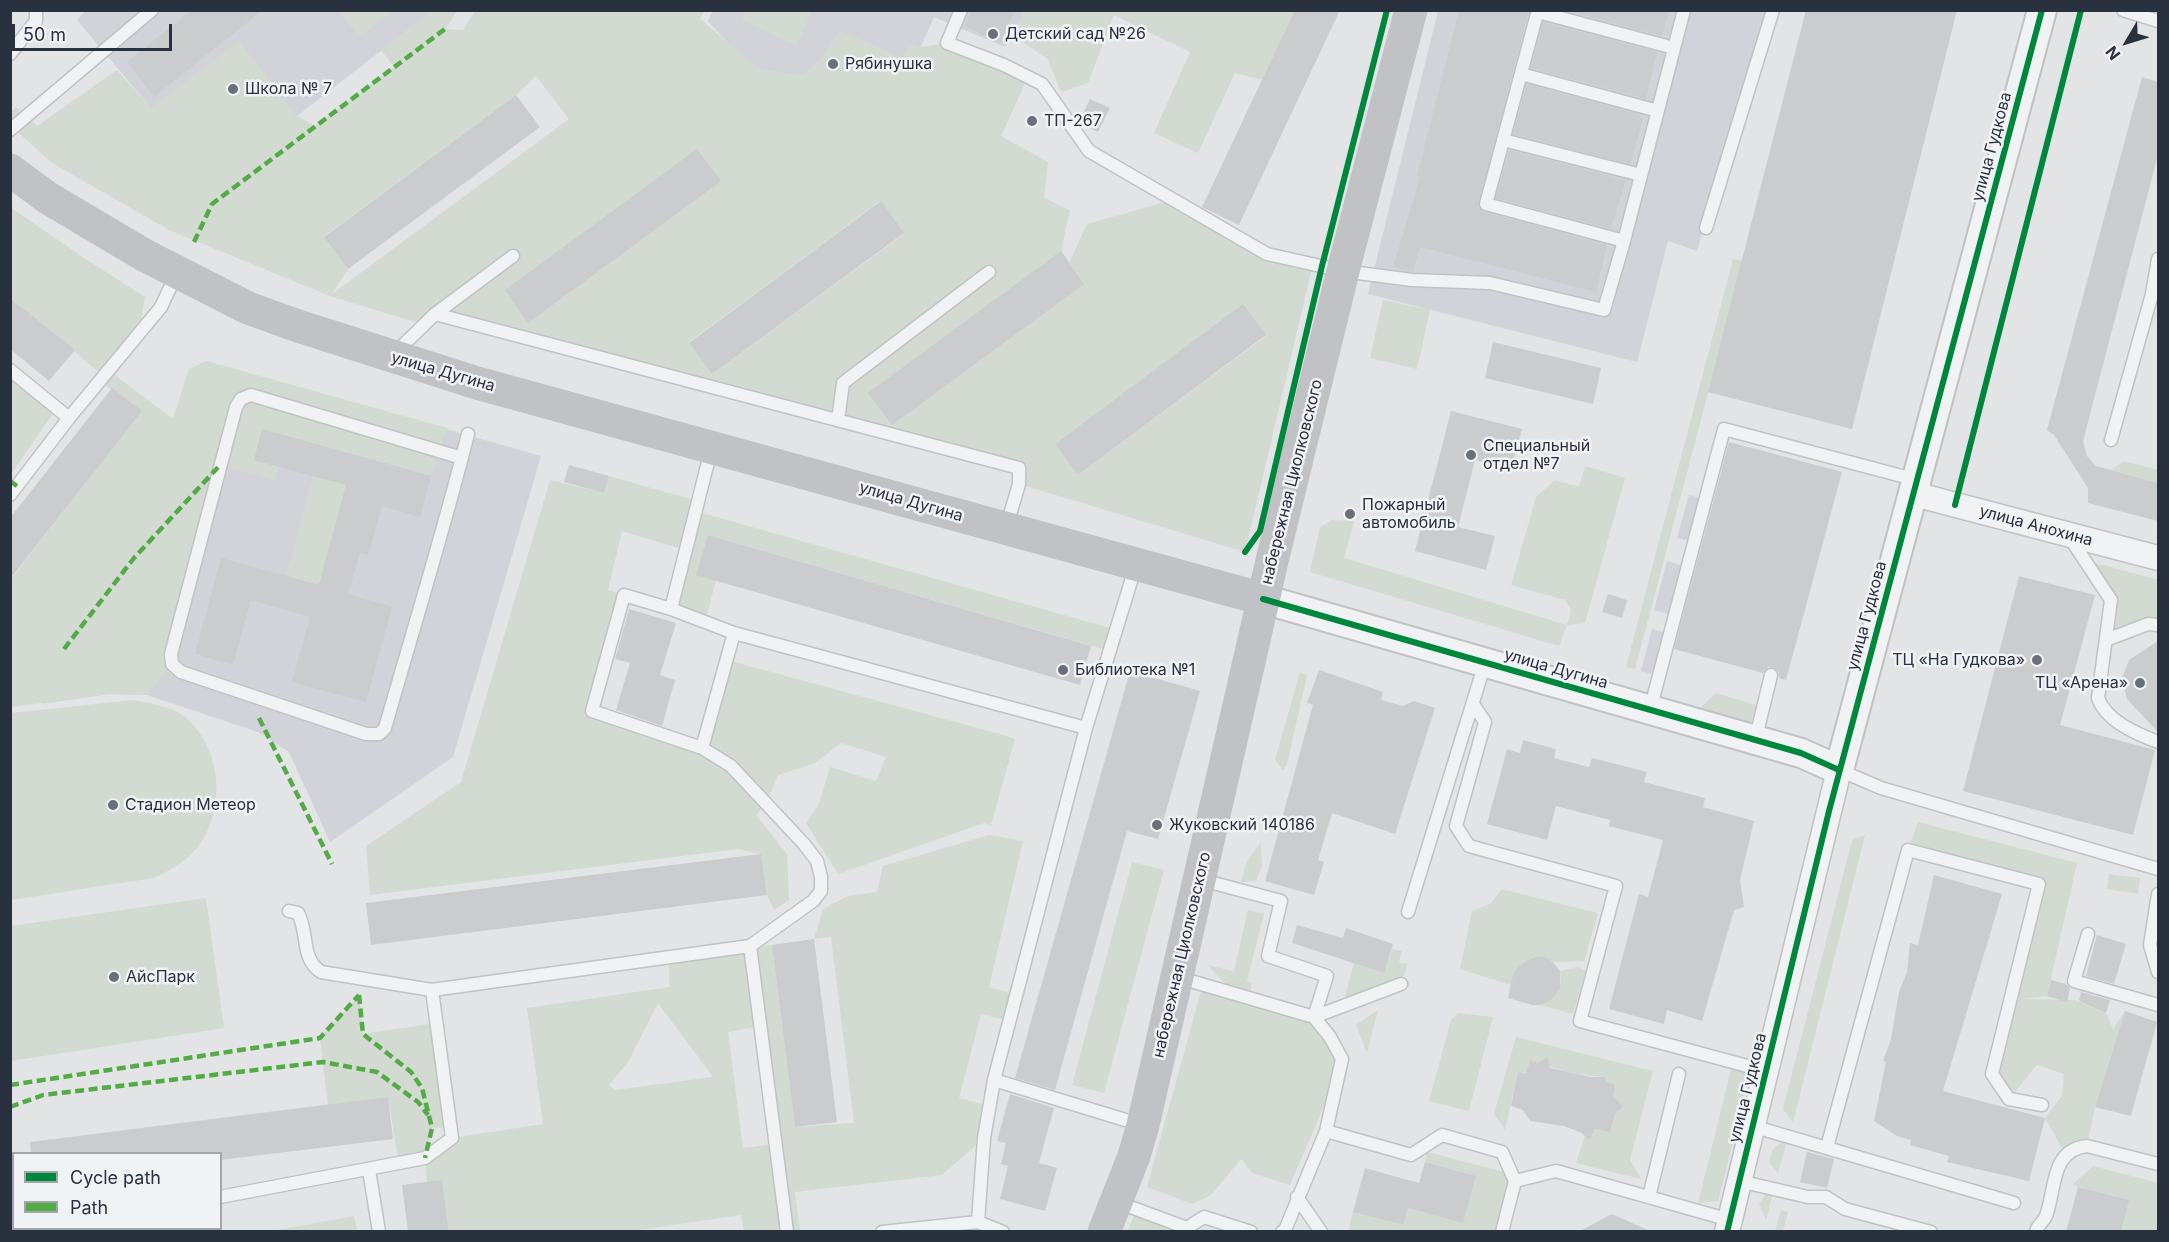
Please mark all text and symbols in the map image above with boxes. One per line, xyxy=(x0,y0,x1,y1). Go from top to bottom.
scale bar xyxy=(15,12,176,50)
north arrow xyxy=(2097,12,2157,72)
text: 50 m xyxy=(23,24,66,45)
place label: Детский сад №26 xyxy=(1005,24,1146,44)
marker: Детский сад №26 xyxy=(986,27,1000,41)
text: N xyxy=(2101,42,2124,64)
place label: Рябинушка xyxy=(845,54,932,74)
marker: Рябинушка xyxy=(826,57,840,71)
place label: Школа № 7 xyxy=(245,79,332,99)
marker: Школа № 7 xyxy=(226,82,240,96)
street label: улица Гудкова xyxy=(1968,90,2016,204)
place label: ТП-267 xyxy=(1044,111,1102,131)
marker: ТП-267 xyxy=(1025,114,1039,128)
street label: улица Дугина xyxy=(389,348,497,396)
street label: набережная Циолковского xyxy=(1257,377,1327,587)
place label: Специальный отдел №7 xyxy=(1483,436,1590,474)
marker: Специальный отдел №7 xyxy=(1464,448,1478,462)
street label: улица Дугина xyxy=(857,478,965,526)
place label: Пожарный автомобиль xyxy=(1362,495,1456,533)
street label: улица Анохина xyxy=(1977,502,2095,550)
marker: Пожарный автомобиль xyxy=(1343,507,1357,521)
street label: улица Гудкова xyxy=(1843,559,1891,673)
street label: улица Дугина xyxy=(1502,645,1610,693)
place label: ТЦ «На Гудкова» xyxy=(1892,650,2025,670)
marker: ТЦ «На Гудкова» xyxy=(2030,653,2044,667)
place label: Библиотека №1 xyxy=(1075,660,1195,680)
marker: Библиотека №1 xyxy=(1056,663,1070,677)
place label: ТЦ «Арена» xyxy=(2035,673,2128,693)
marker: ТЦ «Арена» xyxy=(2133,676,2147,690)
place label: Стадион Метеор xyxy=(125,795,256,815)
marker: Стадион Метеор xyxy=(106,798,120,812)
place label: Жуковский 140186 xyxy=(1169,815,1315,835)
marker: Жуковский 140186 xyxy=(1150,818,1164,832)
street label: набережная Циолковского xyxy=(1149,850,1215,1060)
place label: АйсПарк xyxy=(126,967,195,987)
marker: АйсПарк xyxy=(107,970,121,984)
street label: улица Гудкова xyxy=(1725,1031,1771,1145)
legend xyxy=(12,1152,222,1230)
text: Cycle path xyxy=(70,1167,161,1188)
text: Path xyxy=(70,1197,108,1218)

